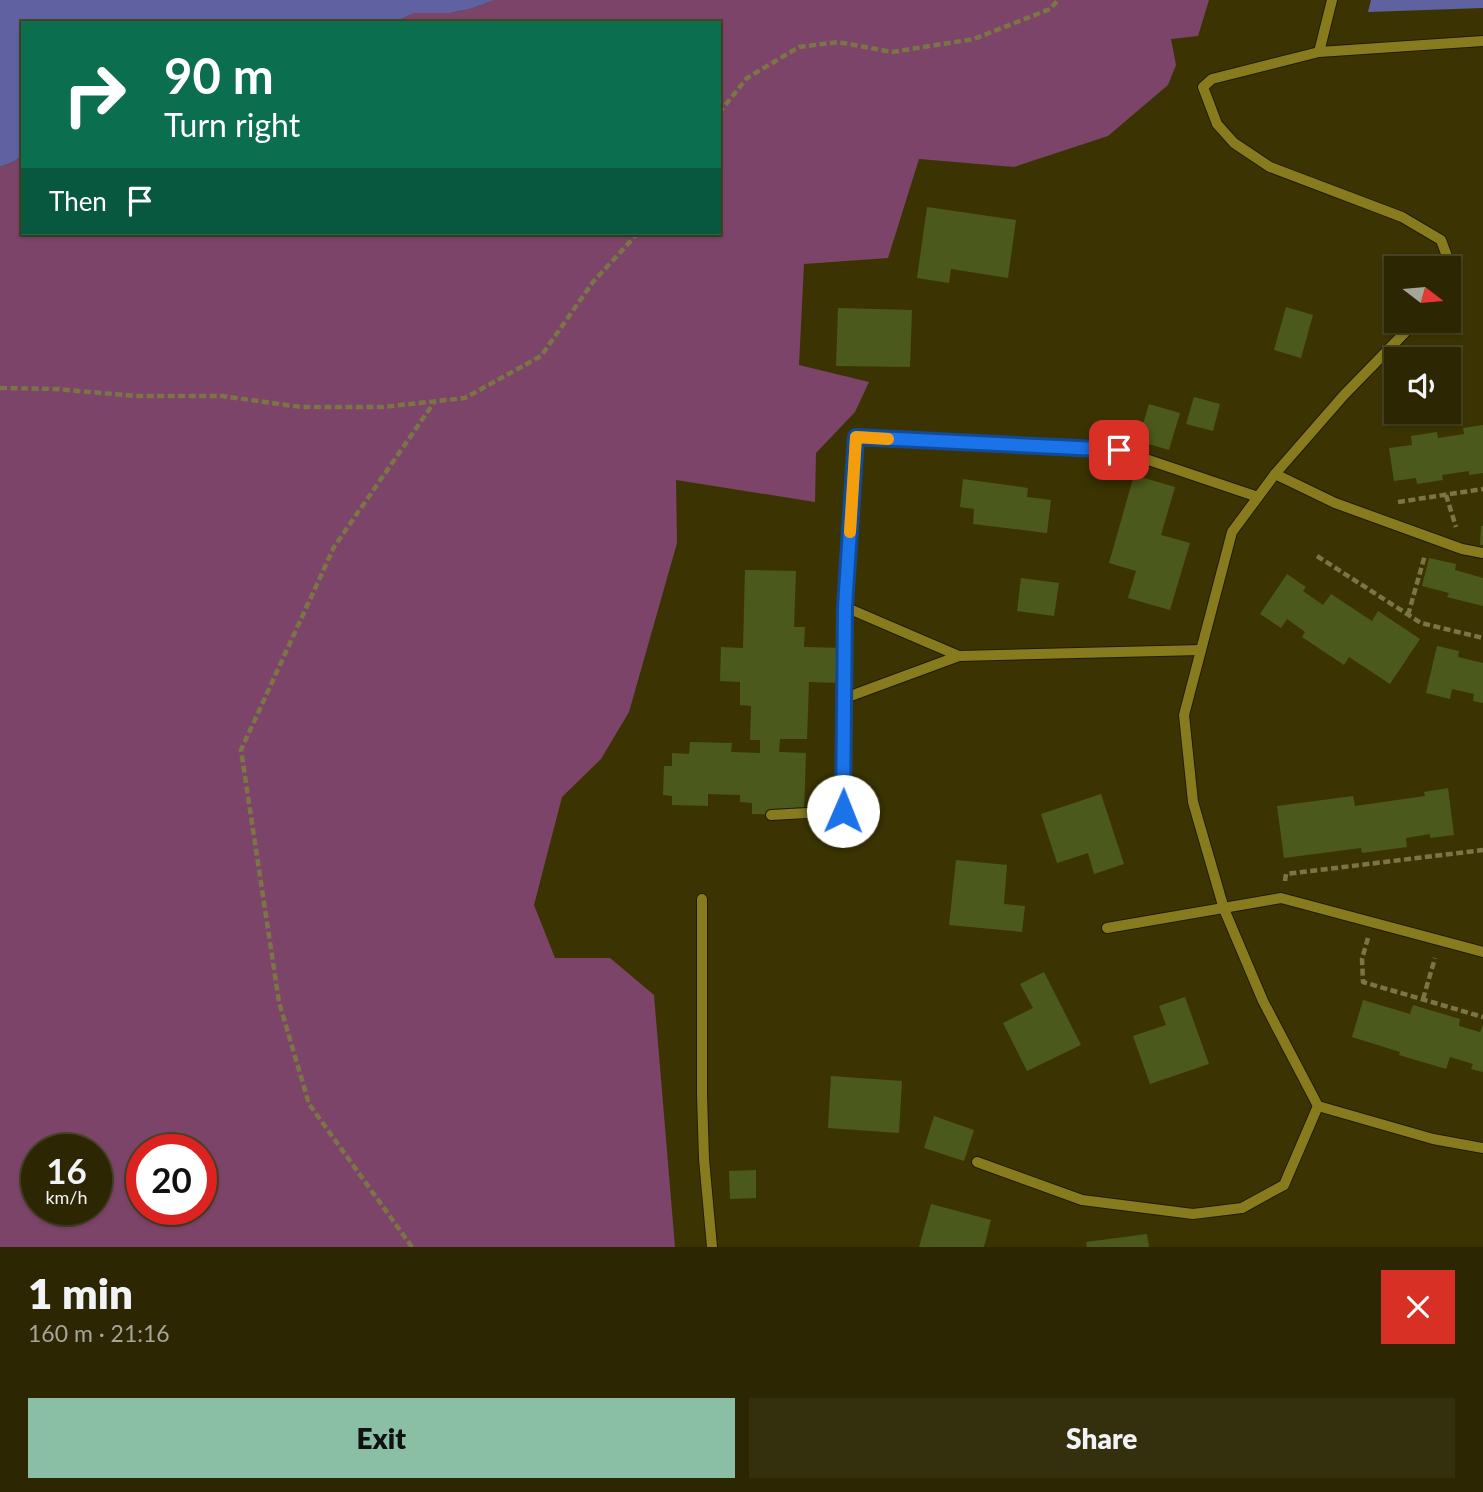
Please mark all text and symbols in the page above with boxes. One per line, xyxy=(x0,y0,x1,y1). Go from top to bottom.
text: 90 m xyxy=(164,46,274,104)
icon: right xyxy=(49,49,140,140)
text: Turn right xyxy=(164,105,300,144)
icon: arrive xyxy=(121,182,159,220)
text: Then xyxy=(49,185,107,217)
north arrow xyxy=(1384,256,1461,332)
map controls xyxy=(1384,256,1461,424)
button: sound xyxy=(1384,347,1461,424)
pin xyxy=(1089,420,1149,480)
icon: arrive xyxy=(1100,431,1138,469)
position arrow xyxy=(806,774,880,848)
speed limit sign: 20 xyxy=(126,1134,217,1225)
text: 16 xyxy=(46,1149,87,1191)
text: km/h xyxy=(45,1186,88,1208)
text: 1 min xyxy=(28,1268,133,1318)
button: close xyxy=(1381,1270,1455,1344)
text: 160 m · 21:16 xyxy=(28,1319,170,1347)
button: Exit xyxy=(28,1398,735,1478)
button: Share xyxy=(749,1398,1455,1478)

